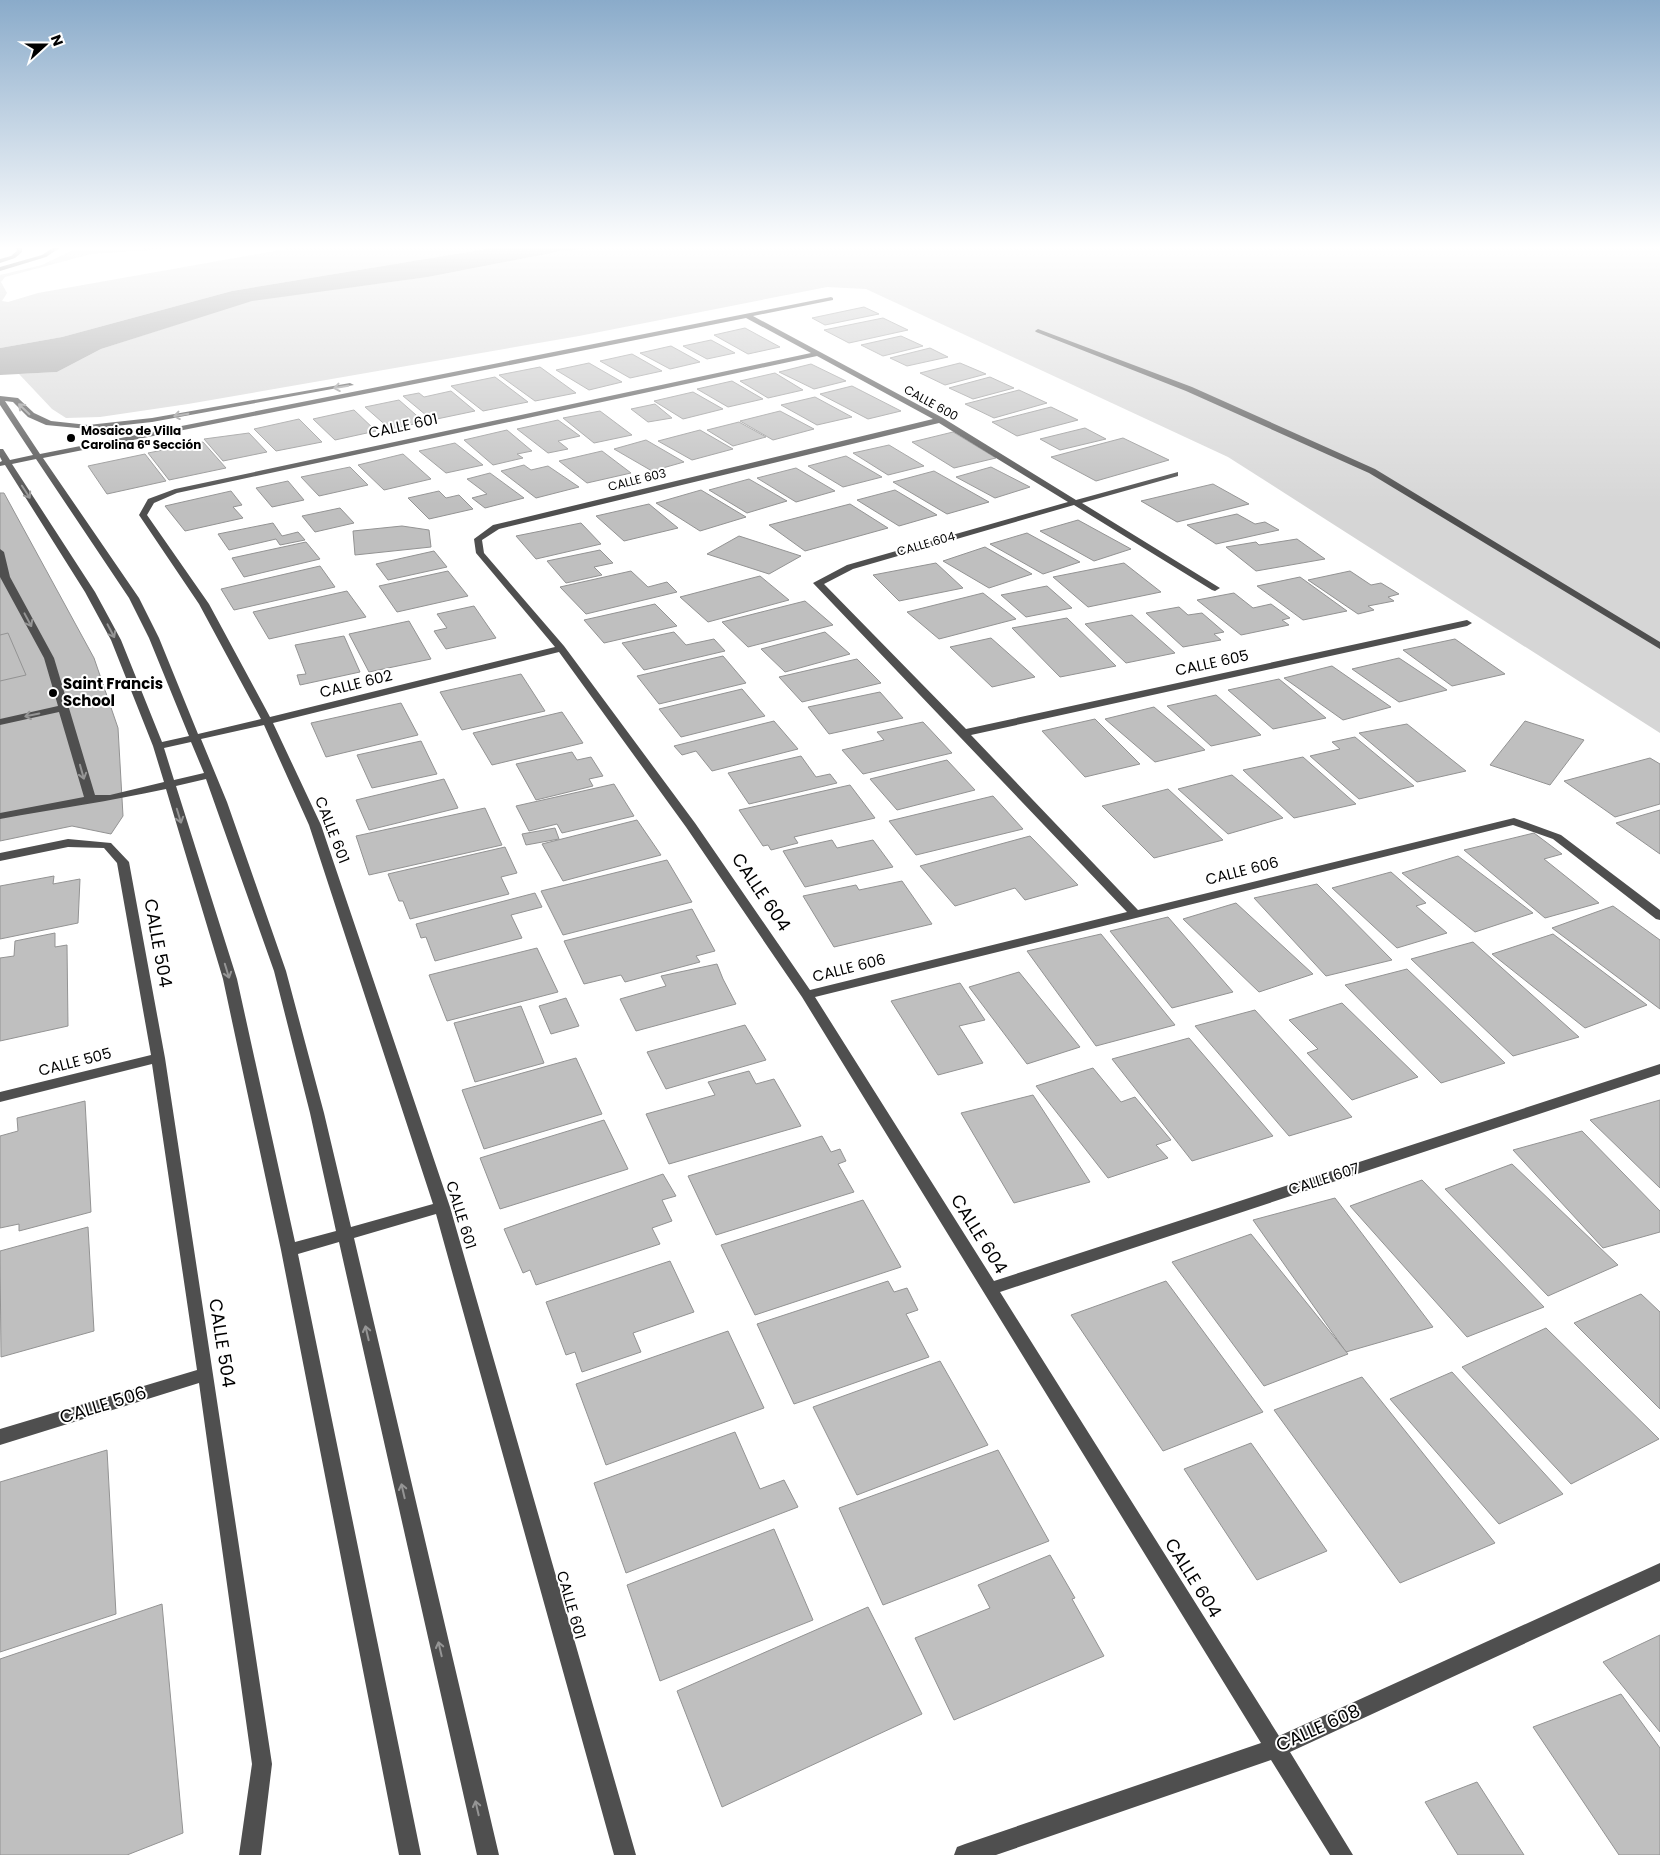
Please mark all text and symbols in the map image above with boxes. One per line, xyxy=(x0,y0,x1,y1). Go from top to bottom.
north arrow xyxy=(20,20,70,70)
text: N xyxy=(46,32,68,49)
street label: CALLE 600 xyxy=(901,381,962,424)
one-way arrow xyxy=(334,382,350,392)
one-way arrow xyxy=(18,403,30,415)
street label: CALLE 601 xyxy=(366,408,439,443)
one-way arrow xyxy=(174,411,190,421)
place label: Mosaico de Villa Carolina 6ª Sección xyxy=(81,422,201,453)
marker: Mosaico de Villa Carolina 6ª Sección xyxy=(65,432,77,444)
street label: CALLE 603 xyxy=(606,464,668,495)
one-way arrow xyxy=(21,485,31,499)
street label: CALLE 604 xyxy=(895,527,957,560)
one-way arrow xyxy=(24,612,33,627)
one-way arrow xyxy=(107,623,116,638)
street label: CALLE 605 xyxy=(1173,644,1251,681)
street label: CALLE 602 xyxy=(317,664,394,703)
place label: Saint Francis School xyxy=(63,673,163,711)
marker: Saint Francis School xyxy=(47,687,59,699)
one-way arrow xyxy=(24,711,40,720)
one-way arrow xyxy=(78,764,88,780)
street label: CALLE 601 xyxy=(310,793,355,866)
one-way arrow xyxy=(175,808,185,824)
street label: CALLE 604 xyxy=(726,848,797,936)
street label: CALLE 606 xyxy=(1203,851,1281,890)
street label: CALLE 504 xyxy=(138,897,179,989)
street label: CALLE 606 xyxy=(810,948,888,987)
one-way arrow xyxy=(223,963,233,979)
street label: CALLE 505 xyxy=(36,1042,114,1081)
street label: CALLE 607 xyxy=(1286,1157,1362,1200)
street label: CALLE 601 xyxy=(441,1178,482,1251)
street label: CALLE 604 xyxy=(945,1189,1014,1278)
street label: CALLE 504 xyxy=(203,1297,242,1389)
one-way arrow xyxy=(362,1325,371,1341)
street label: CALLE 506 xyxy=(56,1379,149,1430)
one-way arrow xyxy=(398,1483,407,1499)
street label: CALLE 604 xyxy=(1159,1533,1228,1622)
street label: CALLE 601 xyxy=(552,1568,591,1641)
one-way arrow xyxy=(435,1642,444,1658)
street label: CALLE 608 xyxy=(1272,1698,1364,1757)
one-way arrow xyxy=(472,1800,481,1816)

